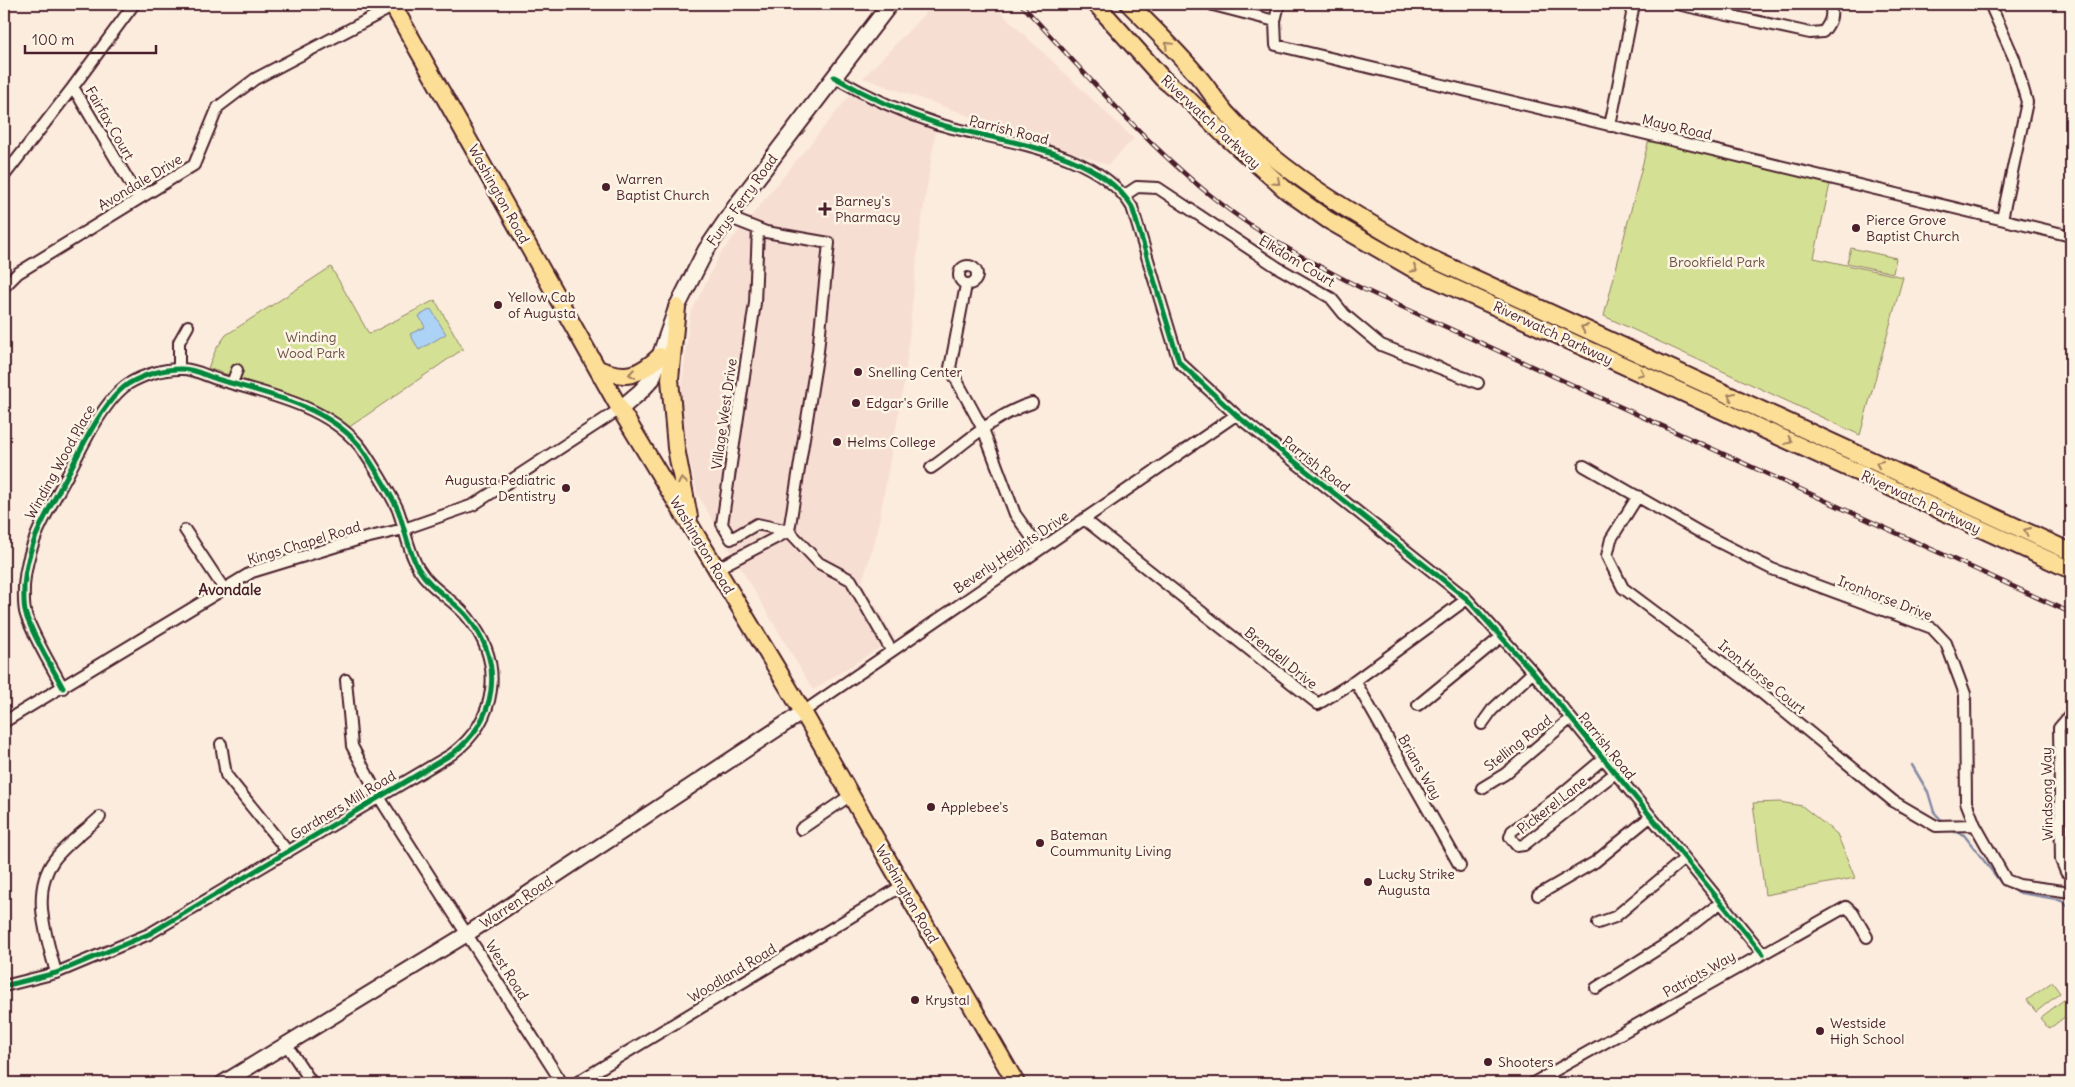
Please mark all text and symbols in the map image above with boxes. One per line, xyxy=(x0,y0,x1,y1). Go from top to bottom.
scale bar xyxy=(25,22,156,54)
text: 100 m xyxy=(32,30,74,49)
one-way arrow xyxy=(1165,42,1174,51)
street label: Riverwatch Parkway xyxy=(1157,71,1265,173)
street label: Fairfax Court xyxy=(82,83,138,163)
street label: Mayo Road xyxy=(1640,110,1714,144)
street label: Parrish Road xyxy=(967,111,1051,149)
street label: Washington Road xyxy=(464,141,534,247)
street label: Avondale Drive xyxy=(95,150,185,214)
street label: Furys Ferry Road xyxy=(703,151,781,249)
place label: Warren Baptist Church xyxy=(616,170,710,204)
one-way arrow xyxy=(1271,176,1280,185)
marker: Warren Baptist Church xyxy=(600,181,612,193)
place label: Barney's Pharmacy xyxy=(835,192,900,226)
marker: Barney's Pharmacy xyxy=(819,203,831,215)
place label: Pierce Grove Baptist Church xyxy=(1866,211,1960,245)
marker: Pierce Grove Baptist Church xyxy=(1850,222,1862,234)
street label: Elkdom Court xyxy=(1256,231,1339,291)
park label: Brookfield Park xyxy=(1669,253,1765,271)
one-way arrow xyxy=(1409,262,1418,272)
place label: Yellow Cab of Augusta xyxy=(508,288,576,322)
street label: Riverwatch Parkway xyxy=(1490,297,1616,369)
marker: Yellow Cab of Augusta xyxy=(492,299,504,311)
one-way arrow xyxy=(1580,324,1589,335)
park label: Winding Wood Park xyxy=(277,328,345,362)
street label: Village West Drive xyxy=(707,357,741,471)
place label: Snelling Center xyxy=(868,363,963,381)
marker: Snelling Center xyxy=(852,366,864,378)
one-way arrow xyxy=(1636,367,1645,378)
one-way arrow xyxy=(627,368,636,378)
one-way arrow xyxy=(1728,392,1737,402)
place label: Edgar's Grille xyxy=(866,394,949,412)
marker: Edgar's Grille xyxy=(850,397,862,409)
street label: Winding Wood Place xyxy=(21,402,99,522)
street label: Parrish Road xyxy=(1278,432,1354,496)
place label: Helms College xyxy=(847,433,936,451)
one-way arrow xyxy=(1784,435,1793,445)
marker: Helms College xyxy=(831,436,843,448)
one-way arrow xyxy=(1875,459,1884,470)
street label: Riverwatch Parkway xyxy=(1858,466,1984,538)
place label: Augusta Pediatric Dentistry xyxy=(445,471,556,505)
one-way arrow xyxy=(678,477,688,486)
marker: Augusta Pediatric Dentistry xyxy=(560,482,572,494)
street label: Washington Road xyxy=(666,493,738,597)
street label: Beverly Heights Drive xyxy=(950,507,1072,597)
street label: Kings Chapel Road xyxy=(245,517,363,569)
one-way arrow xyxy=(2023,527,2032,538)
street label: Ironhorse Drive xyxy=(1835,572,1935,624)
district label: Avondale xyxy=(199,580,261,599)
street label: Brendell Drive xyxy=(1241,623,1321,693)
street label: Iron Horse Court xyxy=(1715,636,1810,718)
street label: Parrish Road xyxy=(1574,709,1640,783)
street label: Stelling Road xyxy=(1480,711,1556,775)
street label: Brians Way xyxy=(1394,731,1446,803)
street label: Windsong Way xyxy=(2037,747,2057,841)
street label: Gardners Mill Road xyxy=(287,766,399,844)
street label: Pickerel Lane xyxy=(1513,772,1591,838)
place label: Applebee's xyxy=(941,798,1008,816)
marker: Applebee's xyxy=(925,801,937,813)
place label: Bateman Coummunity Living xyxy=(1050,826,1172,860)
marker: Bateman Coummunity Living xyxy=(1034,837,1046,849)
street label: Washington Road xyxy=(872,842,942,946)
place label: Lucky Strike Augusta xyxy=(1378,865,1455,899)
street label: Warren Road xyxy=(476,872,556,932)
marker: Lucky Strike Augusta xyxy=(1362,876,1374,888)
street label: West Road xyxy=(482,937,532,1003)
street label: Woodland Road xyxy=(685,940,779,1006)
street label: Patriots Way xyxy=(1660,947,1738,1001)
place label: Krystal xyxy=(925,991,970,1009)
marker: Krystal xyxy=(909,994,921,1006)
place label: Westside High School xyxy=(1830,1014,1904,1048)
marker: Westside High School xyxy=(1814,1025,1826,1037)
place label: Shooters xyxy=(1498,1053,1554,1071)
marker: Shooters xyxy=(1482,1056,1494,1068)

